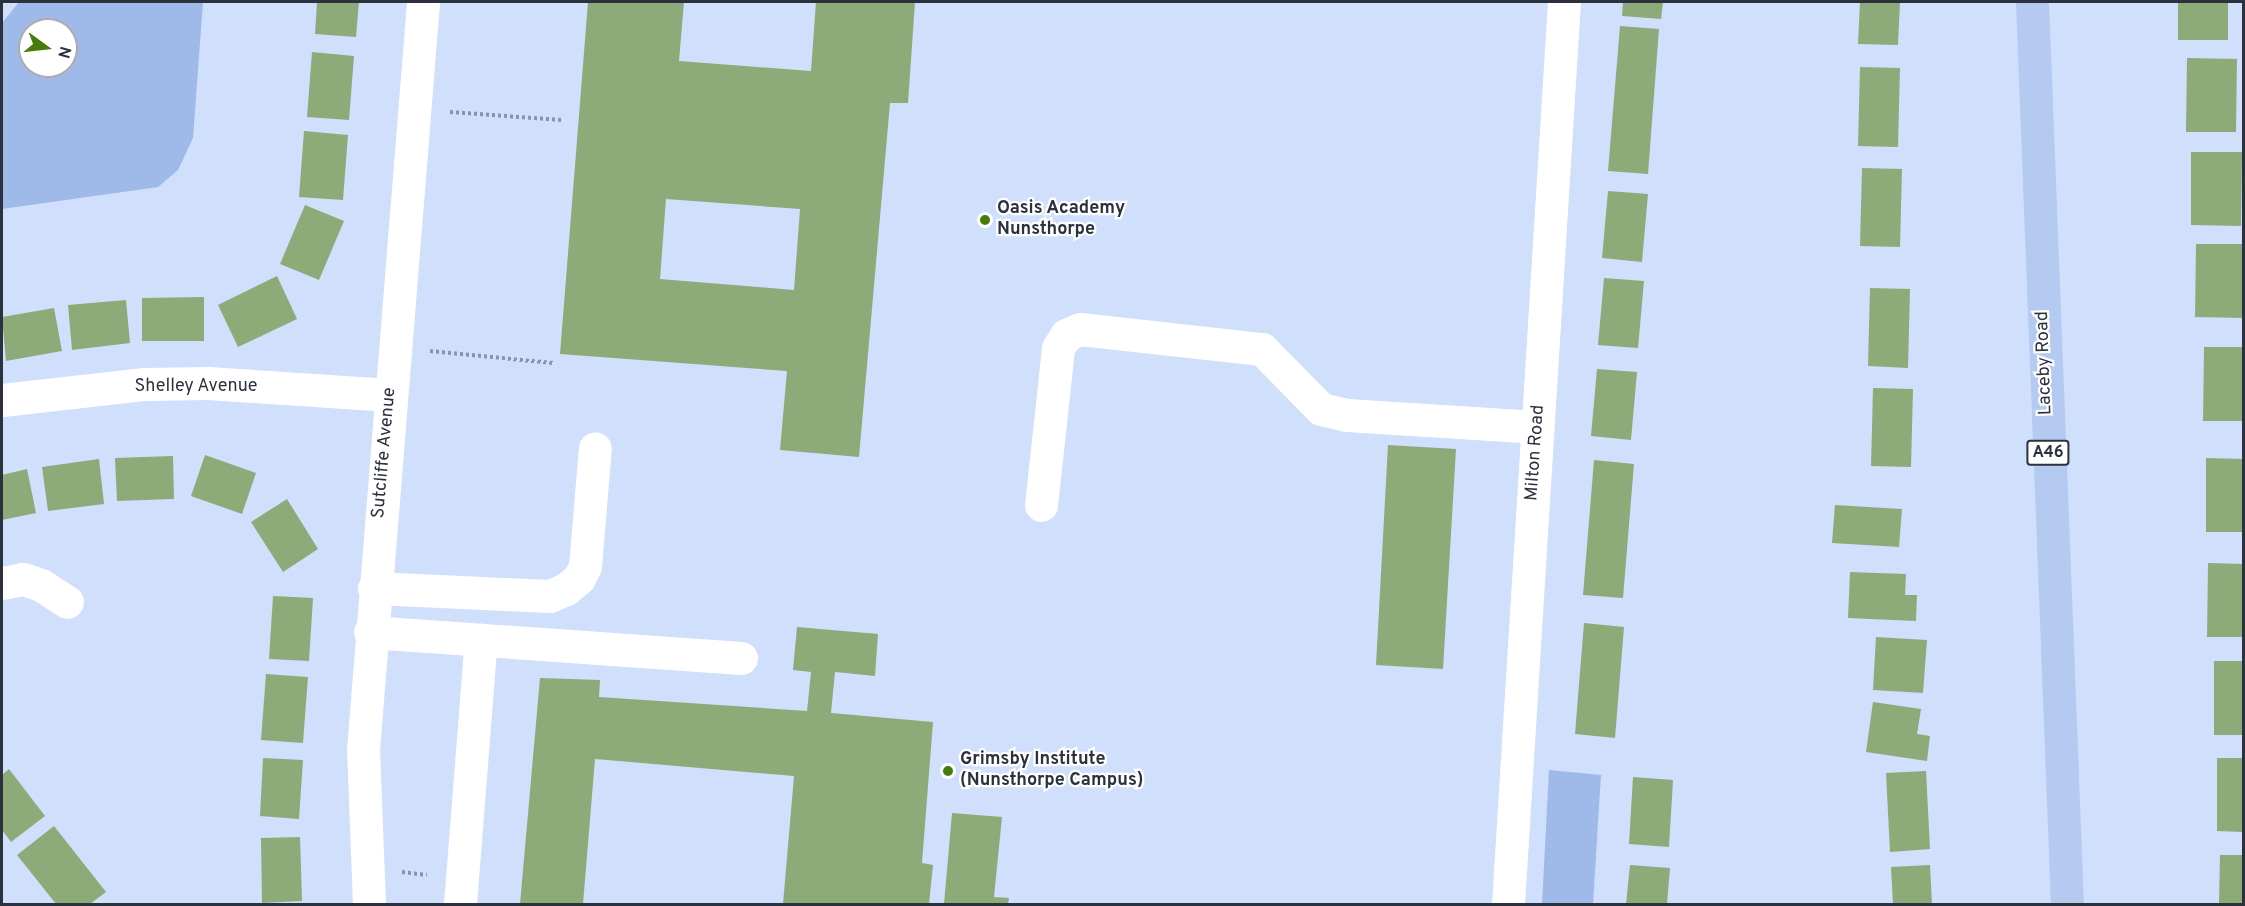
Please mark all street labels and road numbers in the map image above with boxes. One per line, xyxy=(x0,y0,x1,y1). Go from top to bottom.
street label: Laceby Road xyxy=(2032,311,2058,415)
street label: Shelley Avenue xyxy=(134,376,258,398)
street label: Sutcliffe Avenue xyxy=(368,386,402,520)
street label: Milton Road xyxy=(1522,404,1550,502)
road number: A46 xyxy=(2026,440,2070,466)

